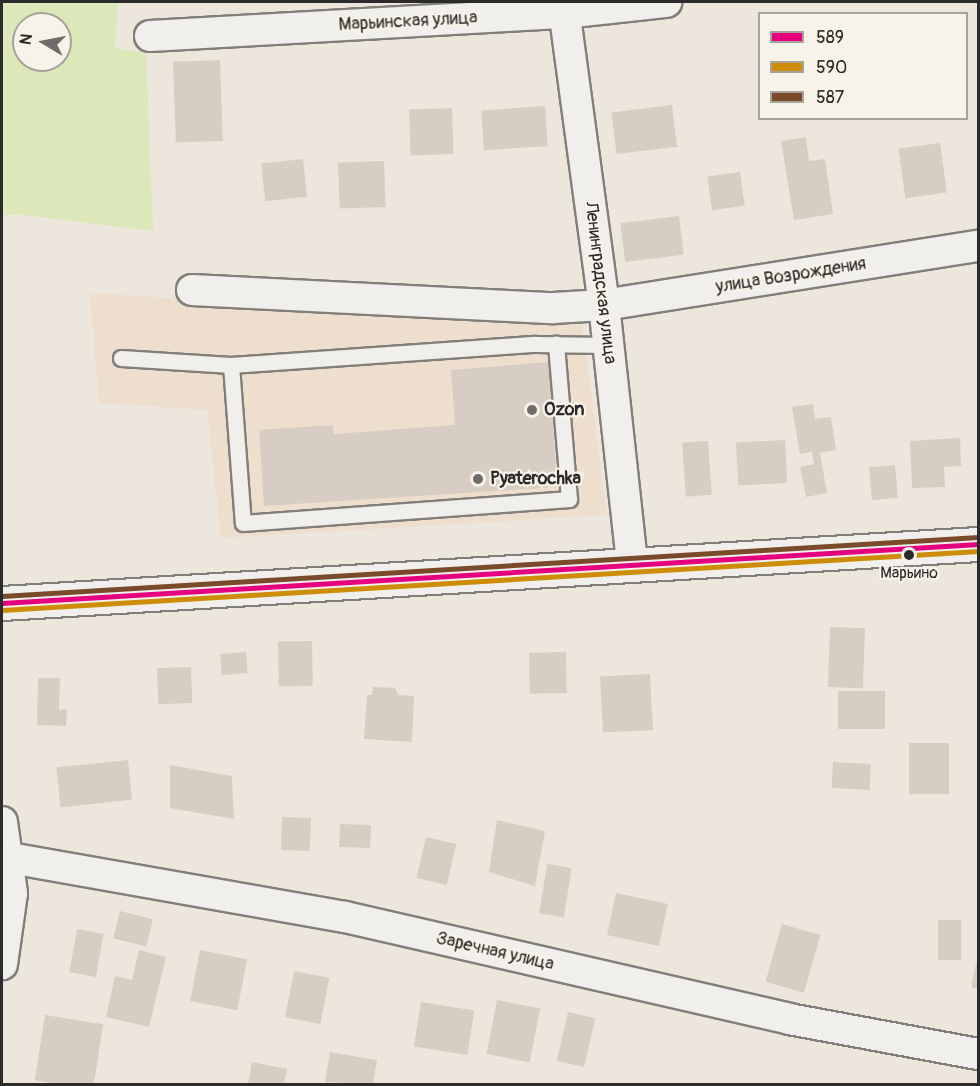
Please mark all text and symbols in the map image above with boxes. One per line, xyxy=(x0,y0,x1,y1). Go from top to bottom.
street label: Марьинская улица xyxy=(338,8,478,36)
north arrow xyxy=(12,12,72,72)
legend xyxy=(758,12,968,120)
text: 589 xyxy=(816,26,844,49)
text: N xyxy=(15,32,37,46)
text: 590 xyxy=(816,56,847,79)
text: 587 xyxy=(816,86,844,109)
street label: Ленинградская улица xyxy=(579,201,621,365)
street label: улица Возрождения xyxy=(714,253,868,299)
place label: Ozon xyxy=(544,399,584,421)
marker: Ozon xyxy=(525,403,539,417)
place label: Pyaterochka xyxy=(490,468,581,490)
marker: Pyaterochka xyxy=(471,472,485,486)
marker: Марьино xyxy=(903,549,915,561)
place label: Марьино xyxy=(880,563,938,583)
street label: Заречная улица xyxy=(434,928,556,976)

